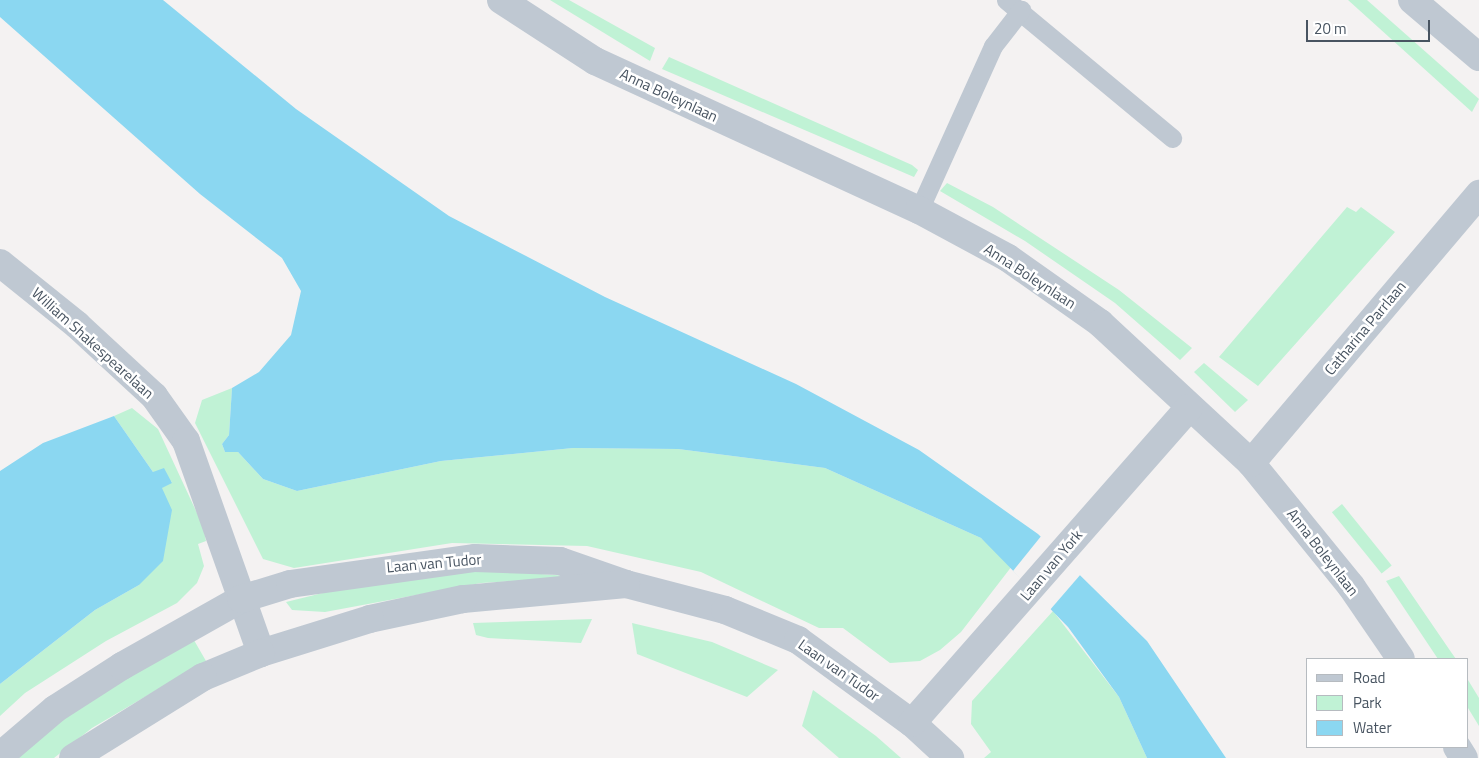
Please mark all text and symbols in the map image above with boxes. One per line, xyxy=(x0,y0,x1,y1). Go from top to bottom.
scale bar xyxy=(1309,10,1433,42)
text: 20 m xyxy=(1314,17,1347,40)
street label: Anna Boleynlaan xyxy=(617,64,721,126)
street label: Anna Boleynlaan xyxy=(981,240,1079,312)
street label: Catharina Parrlaan xyxy=(1320,277,1410,379)
street label: William Shakespearelaan xyxy=(28,284,158,402)
street label: Anna Boleynlaan xyxy=(1283,505,1363,599)
street label: Laan van York xyxy=(1016,526,1086,604)
street label: Laan van Tudor xyxy=(386,550,482,576)
street label: Laan van Tudor xyxy=(795,635,883,705)
legend xyxy=(1306,658,1469,748)
text: Road xyxy=(1353,666,1385,689)
text: Park xyxy=(1353,691,1382,714)
text: Water xyxy=(1353,716,1392,739)

